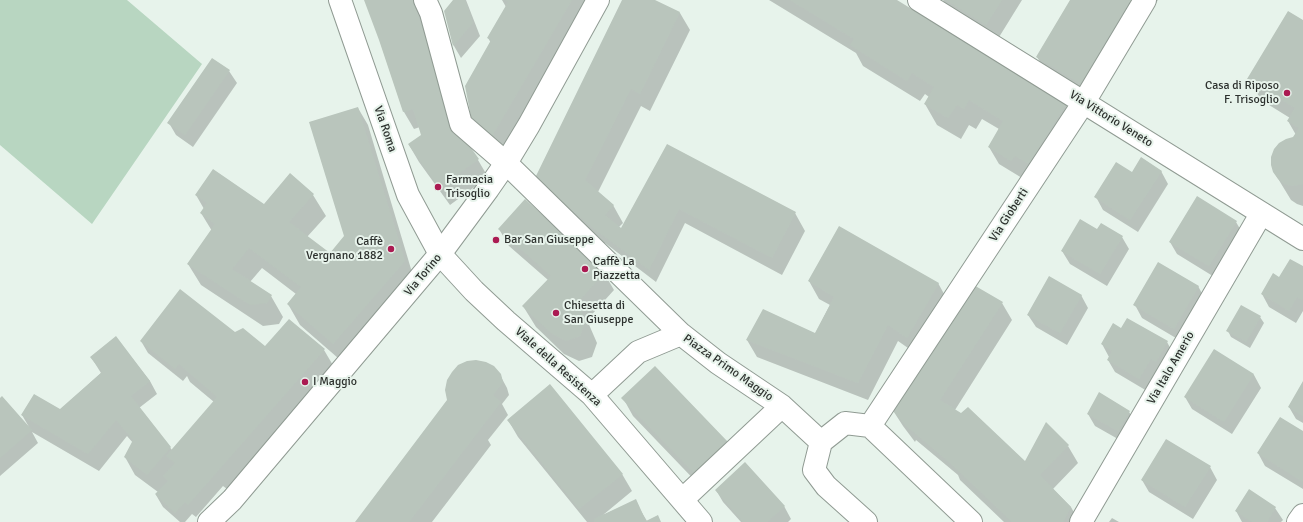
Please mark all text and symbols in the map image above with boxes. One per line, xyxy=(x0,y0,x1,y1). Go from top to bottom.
place label: Casa di Riposo F. Trisoglio xyxy=(1205,79,1279,107)
street label: Via Vittorio Veneto xyxy=(1067,88,1155,150)
marker: Casa di Riposo F. Trisoglio xyxy=(1282,88,1292,98)
street label: Via Roma xyxy=(370,104,400,154)
place label: Farmacia Trisoglio xyxy=(446,173,493,201)
marker: Farmacia Trisoglio xyxy=(433,182,443,192)
street label: Via Gioberti xyxy=(986,186,1032,244)
place label: Bar San Giuseppe xyxy=(504,233,594,247)
place label: Caffè Vergnano 1882 xyxy=(306,235,383,263)
marker: Bar San Giuseppe xyxy=(491,235,501,245)
marker: Caffè Vergnano 1882 xyxy=(386,244,396,254)
street label: Via Torino xyxy=(401,251,445,299)
place label: Caffè La Piazzetta xyxy=(593,255,640,283)
marker: Caffè La Piazzetta xyxy=(580,264,590,274)
place label: Chiesetta di San Giuseppe xyxy=(564,299,633,327)
marker: Chiesetta di San Giuseppe xyxy=(551,308,561,318)
street label: Viale della Resistenza xyxy=(512,324,604,410)
street label: Via Italo Amerio xyxy=(1144,329,1198,407)
street label: Piazza Primo Maggio xyxy=(680,332,776,404)
place label: I Maggio xyxy=(313,375,357,389)
marker: I Maggio xyxy=(300,377,310,387)

